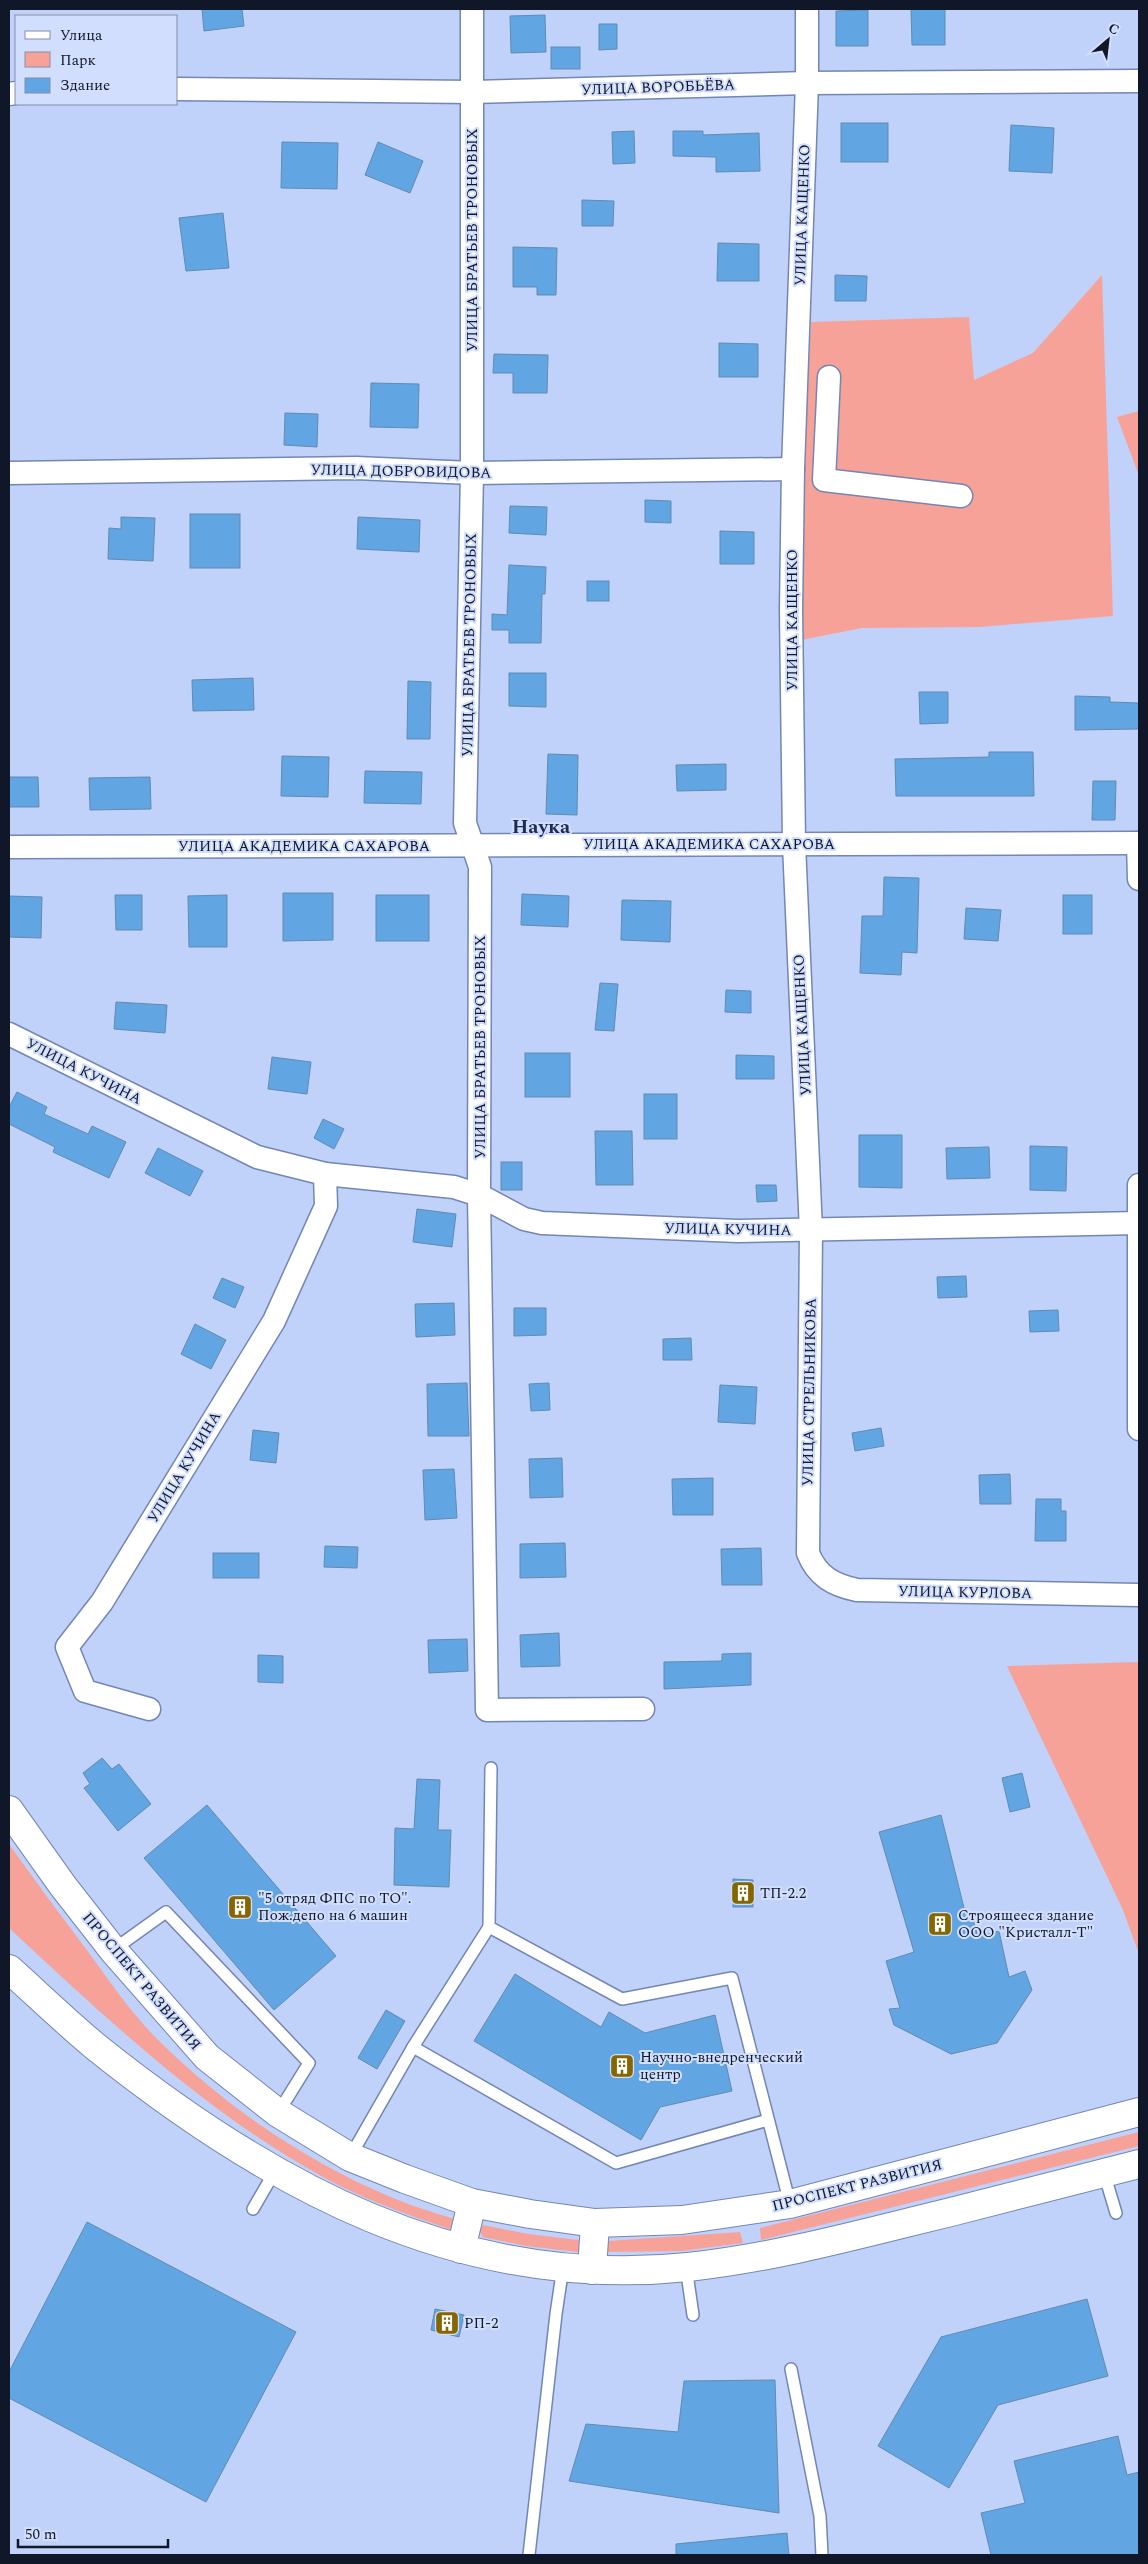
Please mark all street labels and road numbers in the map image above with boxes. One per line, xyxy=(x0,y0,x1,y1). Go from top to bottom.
street label: УЛИЦА ВОРОБЬЁВА xyxy=(581,73,735,102)
street label: УЛИЦА БРАТЬЕВ ТРОНОВЫХ xyxy=(461,128,484,352)
street label: УЛИЦА КАЩЕНКО xyxy=(789,144,816,286)
street label: УЛИЦА ДОБРОВИДОВА xyxy=(310,458,492,485)
street label: УЛИЦА БРАТЬЕВ ТРОНОВЫХ xyxy=(456,533,483,757)
street label: УЛИЦА КАЩЕНКО xyxy=(781,549,804,691)
street label: УЛИЦА АКАДЕМИКА САХАРОВА xyxy=(583,833,835,856)
street label: УЛИЦА АКАДЕМИКА САХАРОВА xyxy=(178,835,430,858)
street label: УЛИЦА БРАТЬЕВ ТРОНОВЫХ xyxy=(469,935,492,1159)
street label: УЛИЦА КАЩЕНКО xyxy=(787,954,818,1096)
street label: УЛИЦА КУЧИНА xyxy=(22,1032,146,1111)
street label: УЛИЦА КУЧИНА xyxy=(664,1217,792,1242)
street label: УЛИЦА СТРЕЛЬНИКОВА xyxy=(796,1298,823,1486)
street label: УЛИЦА КУЧИНА xyxy=(142,1407,227,1528)
street label: УЛИЦА КУРЛОВА xyxy=(898,1580,1032,1605)
street label: ПРОСПЕКТ РАЗВИТИЯ xyxy=(77,1907,206,2056)
street label: ПРОСПЕКТ РАЗВИТИЯ xyxy=(770,2153,945,2218)

